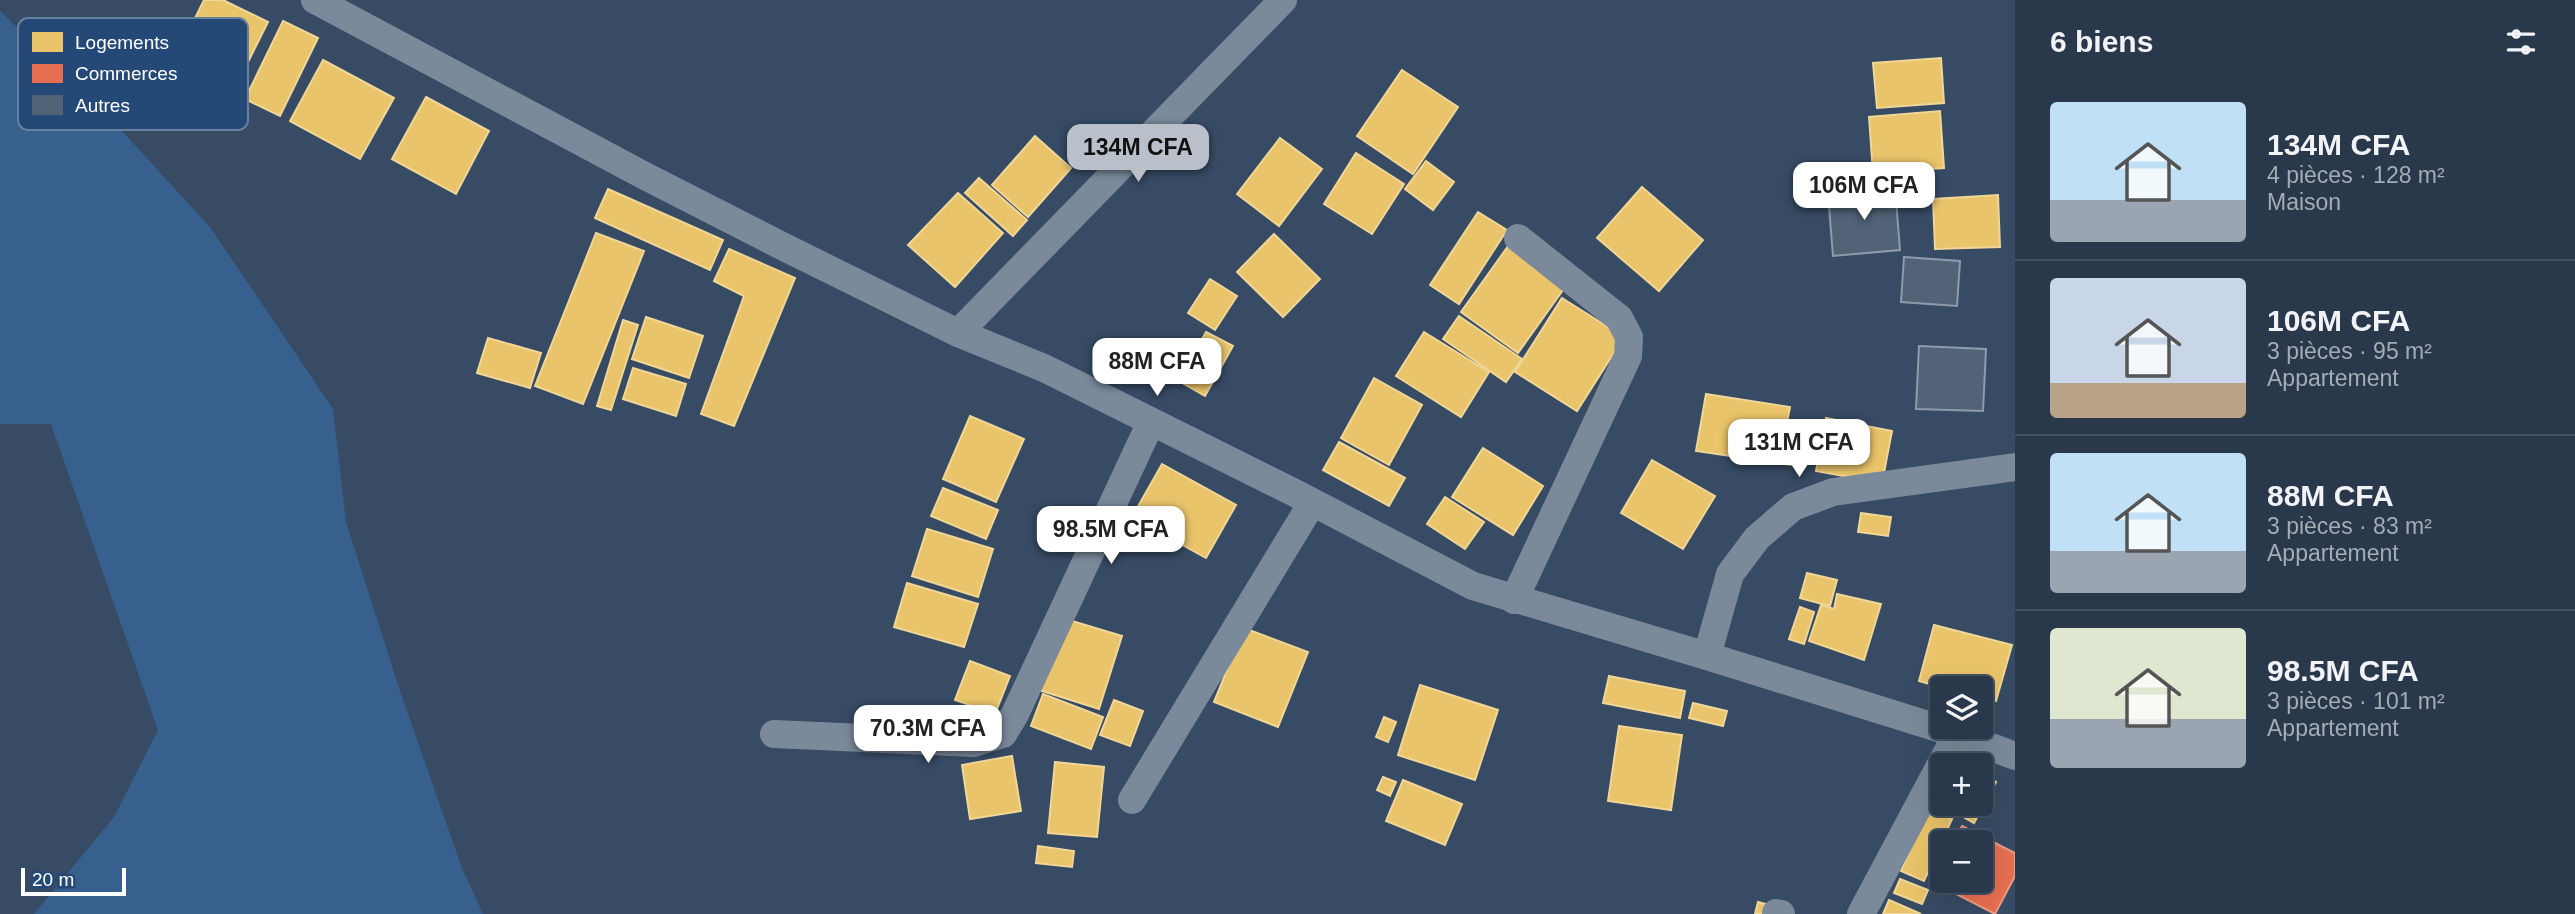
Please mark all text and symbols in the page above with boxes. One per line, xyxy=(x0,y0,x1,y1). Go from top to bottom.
legend xyxy=(18,18,248,130)
icon: filters xyxy=(2502,23,2540,61)
text: 6 biens xyxy=(2050,25,2153,58)
text: Logements xyxy=(75,32,169,53)
text: Commerces xyxy=(75,63,177,84)
text: Autres xyxy=(75,95,130,116)
pin: 134M CFA xyxy=(1066,124,1210,184)
text: 134M CFA xyxy=(2267,128,2410,161)
icon: home xyxy=(2106,130,2190,214)
text: 134M CFA xyxy=(1083,134,1193,160)
pin: 106M CFA xyxy=(1792,162,1936,222)
text: 4 pièces · 128 m² xyxy=(2267,162,2445,188)
text: 106M CFA xyxy=(1809,172,1919,198)
text: Maison xyxy=(2267,189,2341,215)
text: 106M CFA xyxy=(2267,304,2410,337)
icon: home xyxy=(2106,306,2190,390)
pin: 88M CFA xyxy=(1092,338,1222,398)
text: 3 pièces · 95 m² xyxy=(2267,338,2432,364)
text: 88M CFA xyxy=(1108,348,1206,374)
text: Appartement xyxy=(2267,365,2399,391)
pin: 131M CFA xyxy=(1727,420,1871,479)
text: 131M CFA xyxy=(1744,429,1854,455)
text: 88M CFA xyxy=(2267,479,2394,512)
icon: home xyxy=(2106,481,2190,565)
pin: 98.5M CFA xyxy=(1031,506,1191,566)
text: 3 pièces · 83 m² xyxy=(2267,513,2432,539)
text: 98.5M CFA xyxy=(1053,516,1169,542)
text: Appartement xyxy=(2267,540,2399,566)
text: 98.5M CFA xyxy=(2267,654,2419,687)
icon: home xyxy=(2106,656,2190,740)
map controls xyxy=(1930,676,1993,893)
button: layers xyxy=(1930,676,1993,739)
text: 3 pièces · 101 m² xyxy=(2267,688,2445,714)
pin: 70.3M CFA xyxy=(848,706,1008,765)
text: 70.3M CFA xyxy=(870,715,986,741)
text: Appartement xyxy=(2267,715,2399,741)
button: + xyxy=(1930,753,1993,816)
button: − xyxy=(1930,830,1993,893)
scale bar xyxy=(21,865,126,897)
text: 20 m xyxy=(32,869,74,890)

